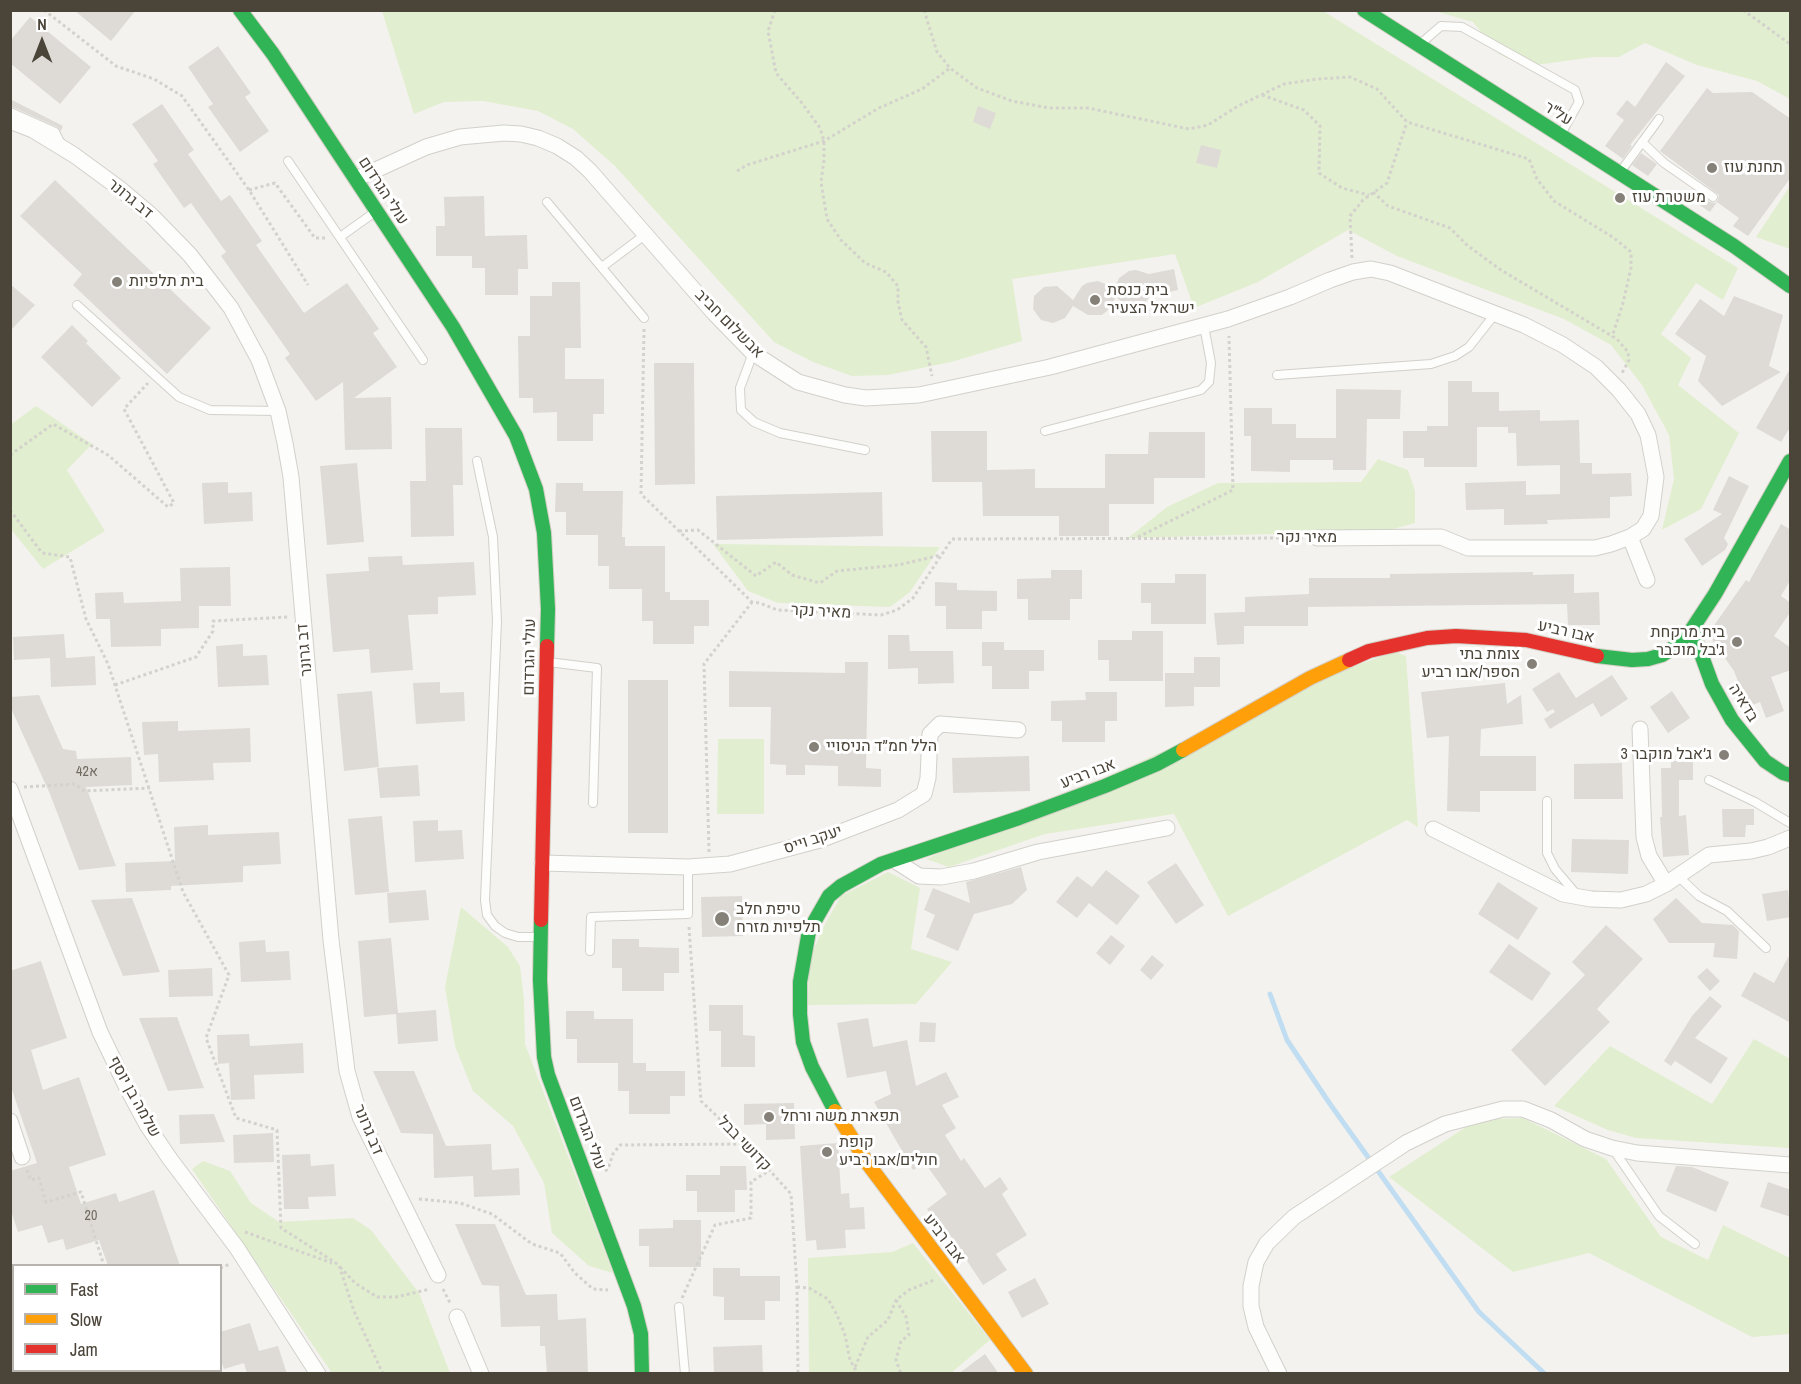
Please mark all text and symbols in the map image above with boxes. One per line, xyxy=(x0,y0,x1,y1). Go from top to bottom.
north arrow xyxy=(12,12,72,72)
text: N xyxy=(37,13,47,35)
street label: על"ר xyxy=(1540,98,1576,130)
street label: עולי הגרדום xyxy=(354,153,412,229)
place label: תחנת עוז xyxy=(1724,158,1783,178)
marker: תחנת עוז xyxy=(1705,161,1719,175)
street label: דב גרונר xyxy=(103,175,157,223)
place label: משטרת עוז xyxy=(1632,188,1706,208)
marker: משטרת עוז xyxy=(1613,191,1627,205)
place label: בית תלפיות xyxy=(129,272,204,292)
marker: בית תלפיות xyxy=(110,275,124,289)
place label: בית כנסת ישראל הצעיר xyxy=(1107,281,1195,319)
street label: אבשלום חביב xyxy=(691,286,767,362)
marker: בית כנסת ישראל הצעיר xyxy=(1088,293,1102,307)
street label: מאיר נקר xyxy=(1277,528,1337,548)
street label: מאיר נקר xyxy=(790,601,852,623)
street label: אבו רביע xyxy=(1536,616,1596,648)
street label: עולי הגרדום xyxy=(520,618,540,696)
street label: דב גרונר xyxy=(293,623,317,677)
place label: בית מרקחת ג'בל מוכבר xyxy=(1650,623,1725,661)
marker: בית מרקחת ג'בל מוכבר xyxy=(1730,635,1744,649)
place label: צומת בתי הספר/אבו רביע xyxy=(1421,645,1520,683)
marker: צומת בתי הספר/אבו רביע xyxy=(1525,657,1539,671)
street label: בדאיה xyxy=(1724,680,1762,726)
place label: הלל חמ״ד הניסויי xyxy=(826,737,937,757)
marker: הלל חמ״ד הניסויי xyxy=(807,740,821,754)
place label: ג׳אבל מוקבר 3 xyxy=(1621,745,1712,765)
marker: ג׳אבל מוקבר 3 xyxy=(1717,748,1731,762)
street label: אבו רביע xyxy=(1058,755,1118,793)
house number: 42א xyxy=(76,764,98,780)
street label: יעקב וייס xyxy=(781,821,845,859)
place label: טיפת חלב תלפיות מזרח xyxy=(736,900,821,938)
marker: טיפת חלב תלפיות מזרח xyxy=(713,910,731,928)
street label: שלמה בן יוסף xyxy=(104,1053,164,1141)
street label: עולי הגרדום xyxy=(564,1093,610,1173)
street label: דב גרונר xyxy=(349,1102,387,1158)
place label: תפארת משה ורחל xyxy=(781,1107,899,1127)
marker: תפארת משה ורחל xyxy=(762,1110,776,1124)
street label: קדושי בבל xyxy=(713,1112,775,1176)
place label: קופת חולים/אבו רביע xyxy=(839,1133,938,1171)
marker: קופת חולים/אבו רביע xyxy=(820,1145,834,1159)
house number: 20 xyxy=(85,1208,97,1224)
street label: אבו רביע xyxy=(919,1210,969,1268)
legend xyxy=(12,1264,222,1372)
text: Fast xyxy=(70,1277,98,1302)
text: Slow xyxy=(70,1307,102,1332)
text: Jam xyxy=(70,1337,98,1362)

